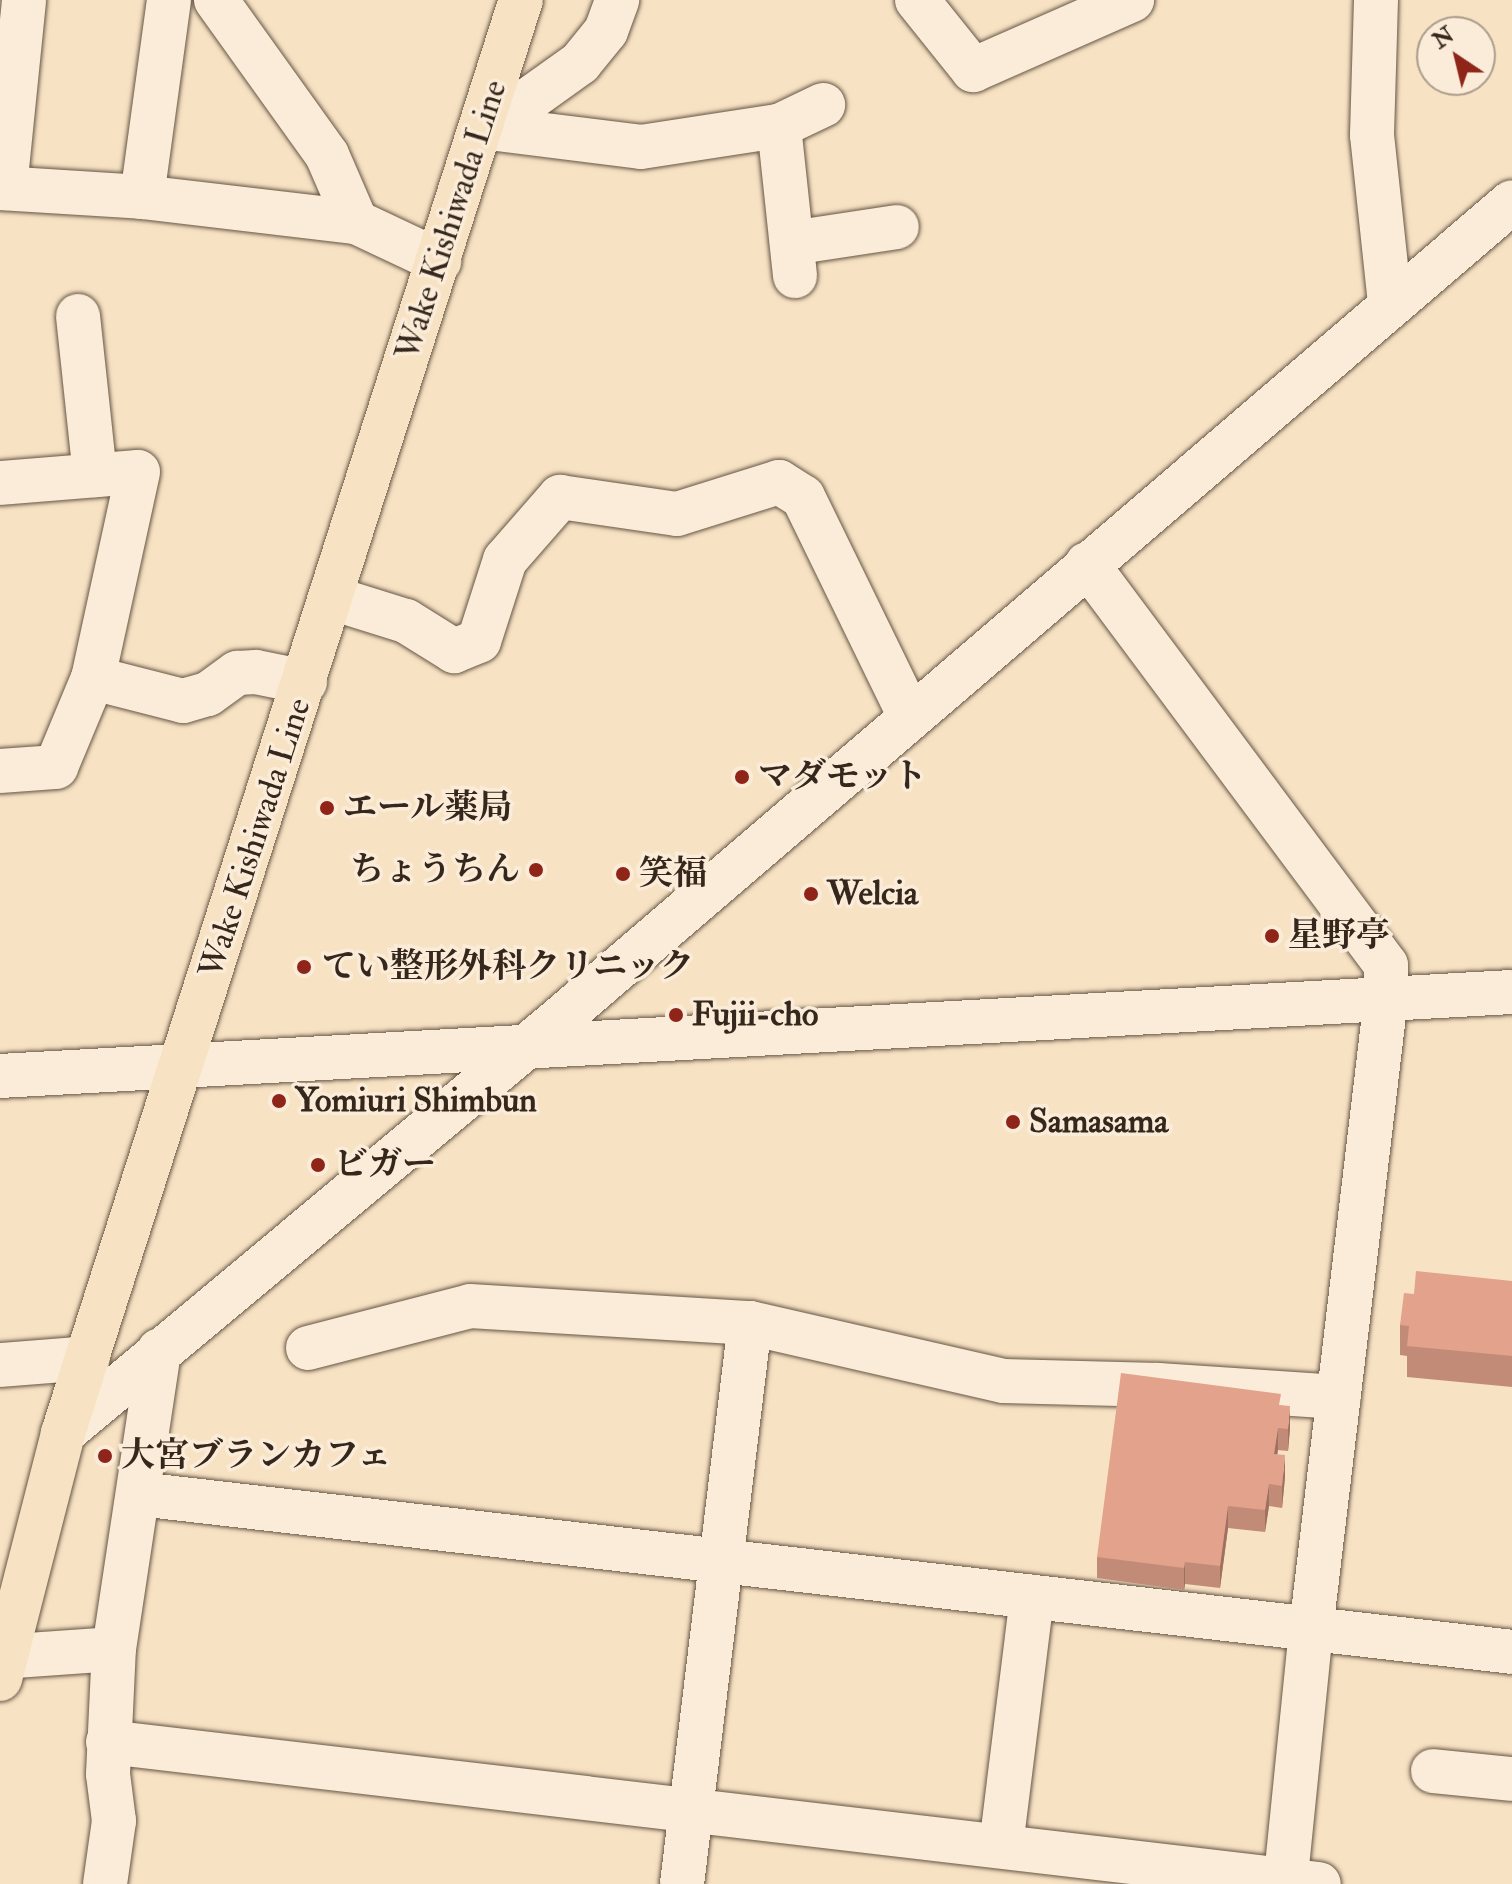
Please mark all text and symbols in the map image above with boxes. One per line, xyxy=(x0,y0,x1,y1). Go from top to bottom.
north arrow xyxy=(1416,16,1496,96)
text: N xyxy=(1427,21,1459,55)
street label: Wake Kishiwada Line xyxy=(387,75,515,365)
street label: Wake Kishiwada Line xyxy=(191,693,319,983)
place label: マダモット xyxy=(758,757,928,797)
marker: マダモット xyxy=(733,768,751,786)
place label: エール薬局 xyxy=(343,788,513,828)
marker: エール薬局 xyxy=(318,799,336,817)
place label: ちょうちん xyxy=(350,850,520,890)
place label: 笑福 xyxy=(639,854,707,894)
marker: ちょうちん xyxy=(527,861,545,879)
marker: 笑福 xyxy=(614,865,632,883)
place label: Welcia xyxy=(827,874,918,914)
marker: Welcia xyxy=(802,885,820,903)
place label: 星野亭 xyxy=(1288,916,1390,956)
marker: 星野亭 xyxy=(1263,927,1281,945)
place label: てい整形外科クリニック xyxy=(322,947,696,987)
marker: てい整形外科クリニック xyxy=(293,956,315,978)
place label: Fujii-cho xyxy=(692,995,818,1035)
marker: Fujii-cho xyxy=(667,1006,685,1024)
place label: Yomiuri Shimbun xyxy=(295,1081,537,1121)
marker: Yomiuri Shimbun xyxy=(270,1092,288,1110)
place label: Samasama xyxy=(1029,1102,1168,1142)
marker: Samasama xyxy=(1004,1113,1022,1131)
place label: ビガー xyxy=(334,1145,436,1185)
marker: ビガー xyxy=(309,1156,327,1174)
place label: 大宮ブランカフェ xyxy=(121,1436,393,1476)
marker: 大宮ブランカフェ xyxy=(96,1447,114,1465)

